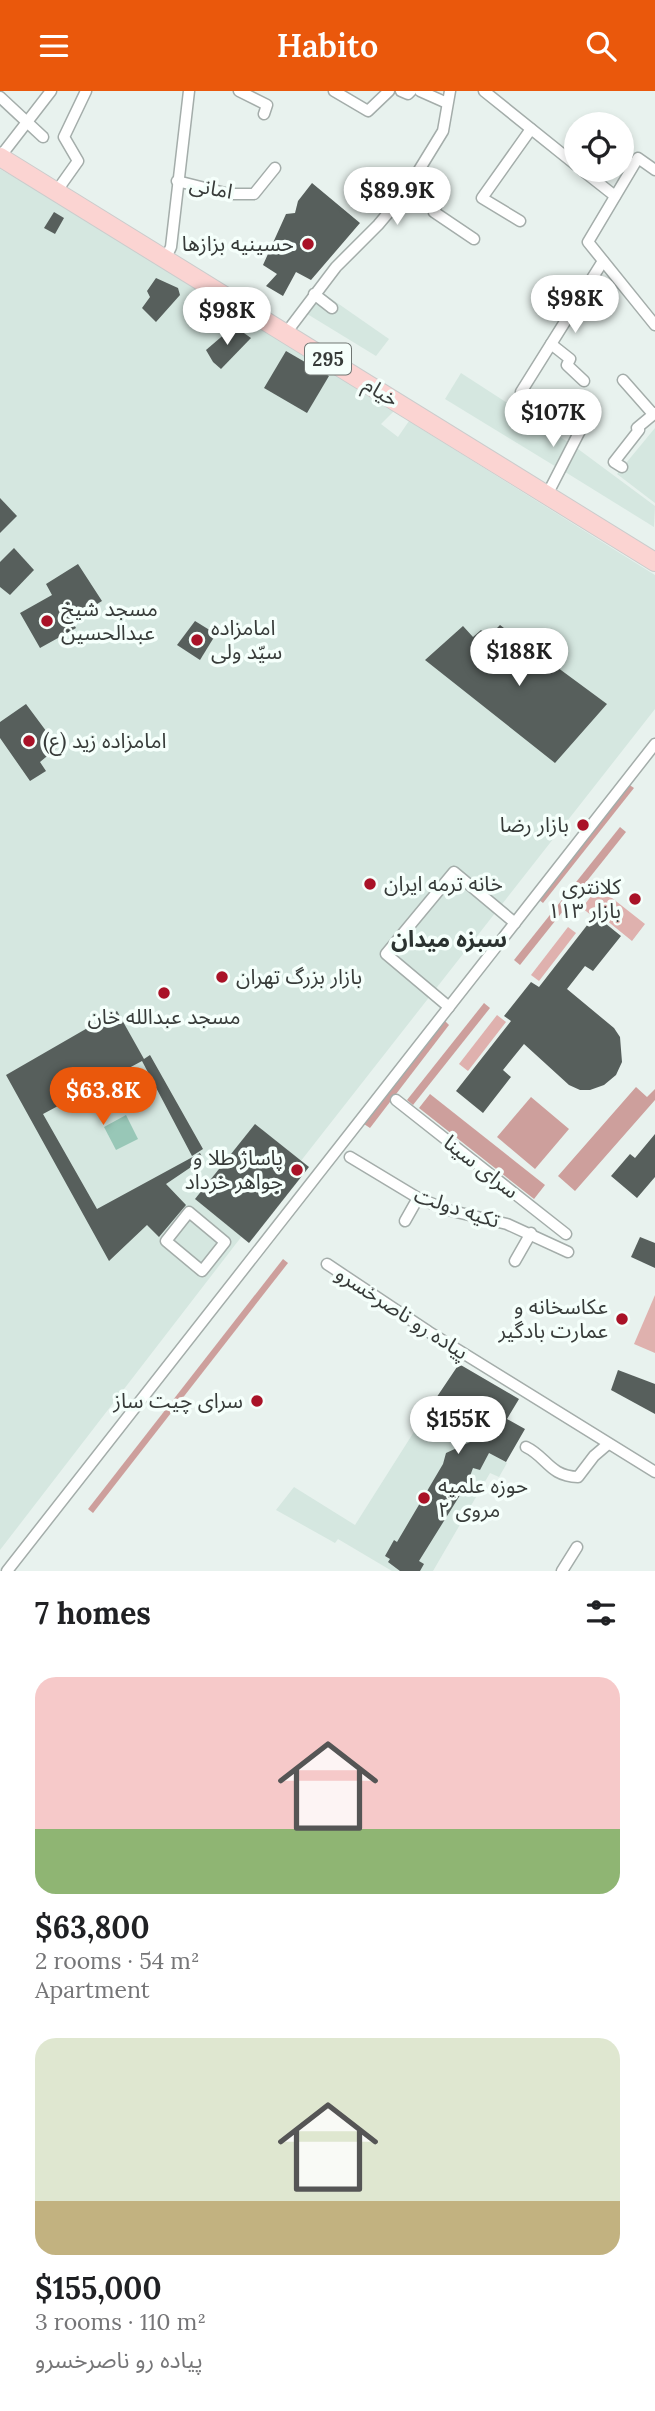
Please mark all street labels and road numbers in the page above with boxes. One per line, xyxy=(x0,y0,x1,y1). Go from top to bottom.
street label: امانی xyxy=(187,170,235,205)
road number: 295 xyxy=(305,343,351,375)
street label: خیام xyxy=(357,370,404,415)
street label: سرای سینا xyxy=(438,1129,524,1204)
street label: تکیه دولت xyxy=(411,1181,503,1234)
street label: پیاده رو ناصرخسرو xyxy=(331,1260,474,1366)

